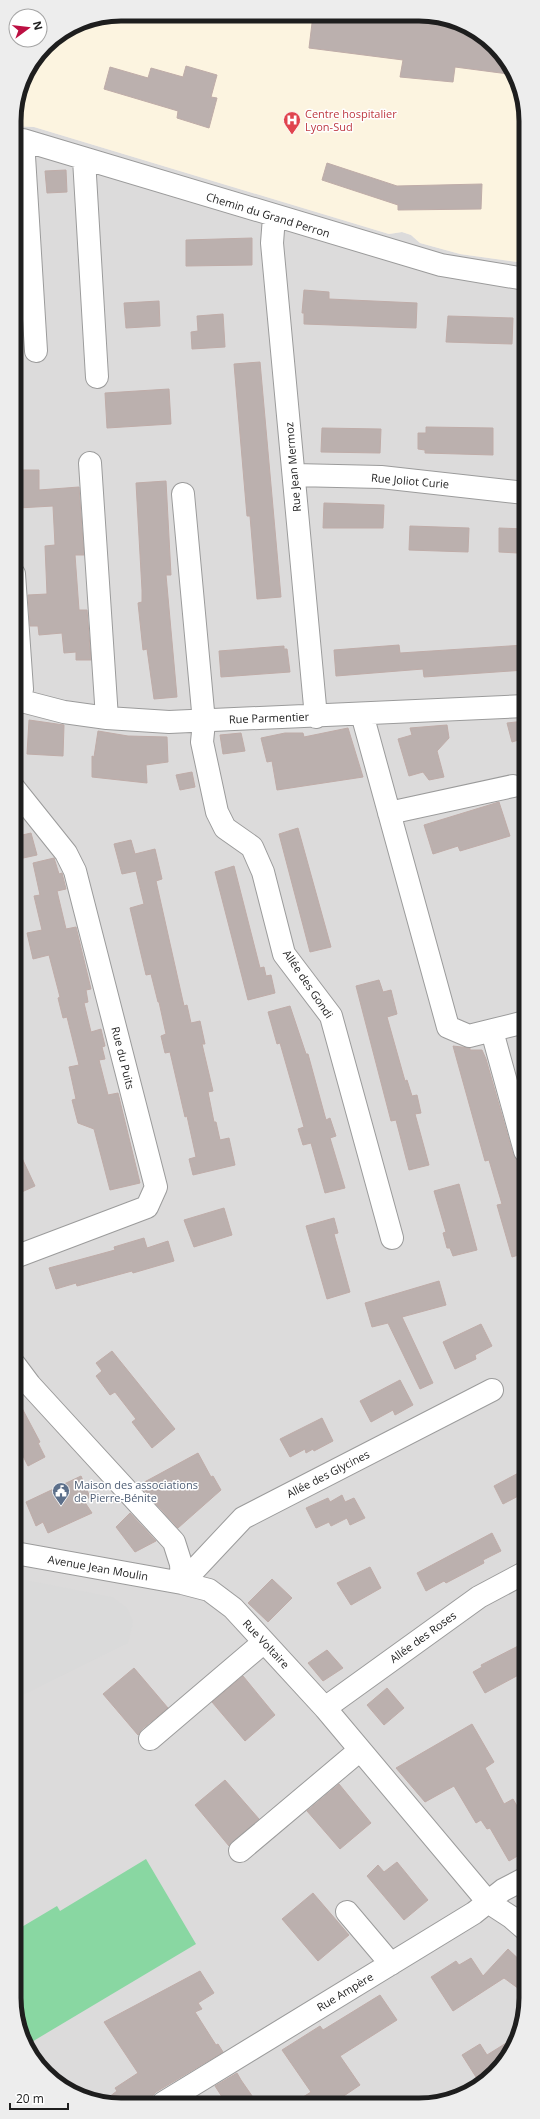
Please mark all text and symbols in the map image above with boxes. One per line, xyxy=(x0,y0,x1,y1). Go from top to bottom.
north arrow xyxy=(8,8,48,48)
text: N xyxy=(30,19,47,32)
place label: Centre hospitalier Lyon-Sud xyxy=(305,106,397,134)
hospital icon: Centre hospitalier Lyon-Sud xyxy=(282,110,302,135)
street label: Chemin du Grand Perron xyxy=(204,189,332,241)
street label: Rue Jean Mermoz xyxy=(281,422,304,513)
street label: Rue Joliot Curie xyxy=(370,470,450,491)
street label: Rue Parmentier xyxy=(229,709,310,726)
street label: Allée des Gondi xyxy=(280,947,337,1021)
street label: Rue du Puits xyxy=(108,1025,139,1091)
street label: Allée des Glycines xyxy=(284,1446,372,1501)
place label: Maison des associations de Pierre-Bénite xyxy=(74,1477,198,1505)
public building icon: Maison des associations de Pierre-Bénite xyxy=(51,1481,71,1506)
street label: Avenue Jean Moulin xyxy=(47,1551,149,1584)
street label: Allée des Roses xyxy=(386,1607,459,1666)
street label: Rue Voltaire xyxy=(240,1616,293,1671)
street label: Rue Ampère xyxy=(314,1969,376,2014)
scale bar xyxy=(10,2085,68,2111)
text: 20 m xyxy=(16,2090,44,2107)

